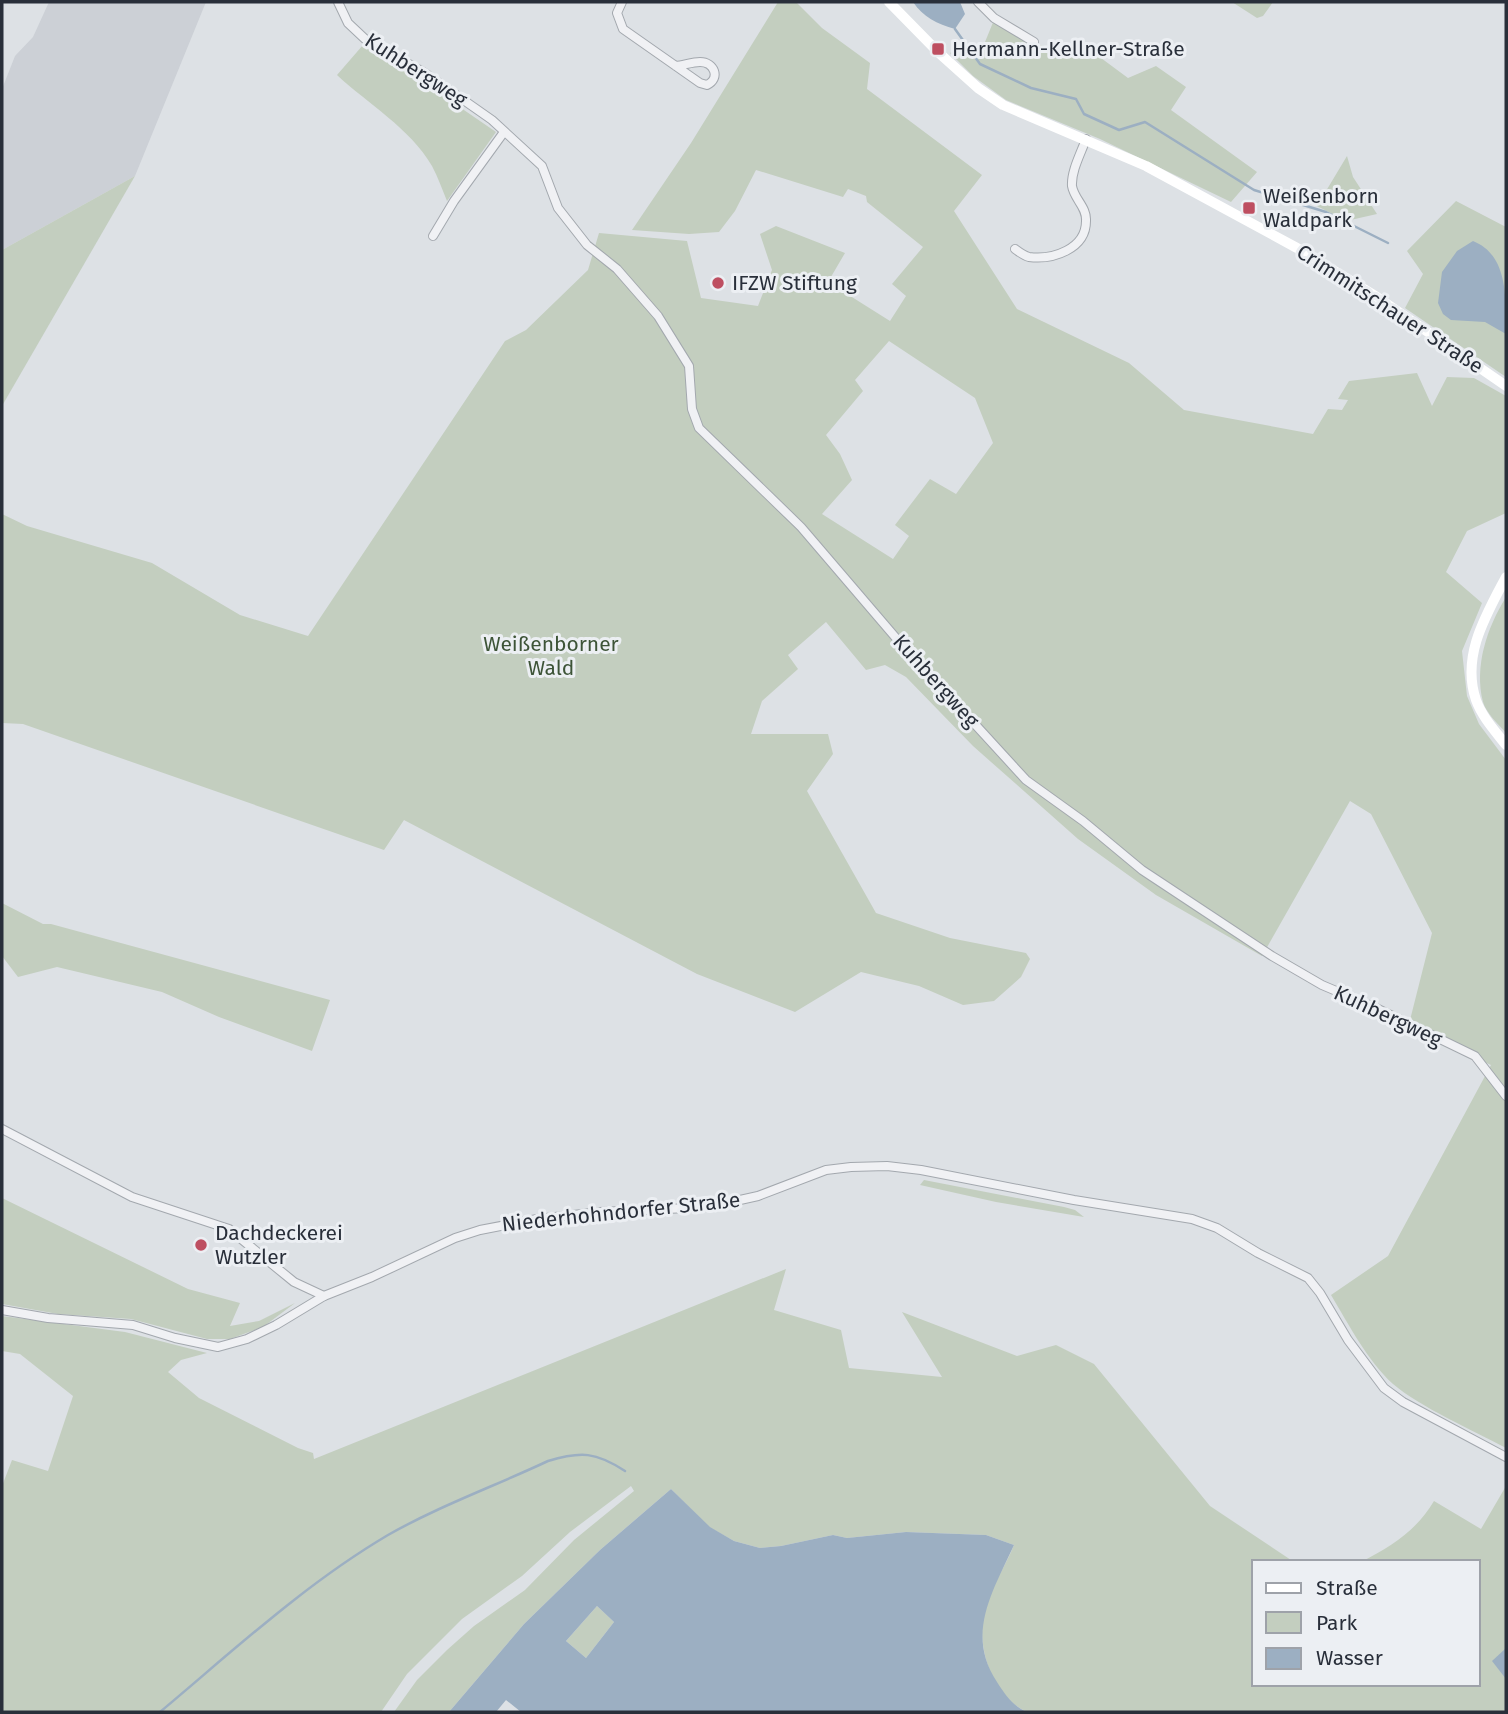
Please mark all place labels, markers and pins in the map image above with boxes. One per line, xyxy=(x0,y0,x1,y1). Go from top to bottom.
place label: Hermann-Kellner-Straße xyxy=(952,36,1185,62)
marker: Hermann-Kellner-Straße xyxy=(930,41,946,57)
place label: Weißenborn Waldpark xyxy=(1263,183,1379,233)
marker: Weißenborn Waldpark xyxy=(1241,200,1257,216)
place label: IFZW Stiftung xyxy=(732,270,857,296)
marker: IFZW Stiftung xyxy=(710,275,726,291)
place label: Dachdeckerei Wutzler xyxy=(215,1220,343,1270)
marker: Dachdeckerei Wutzler xyxy=(193,1237,209,1253)

